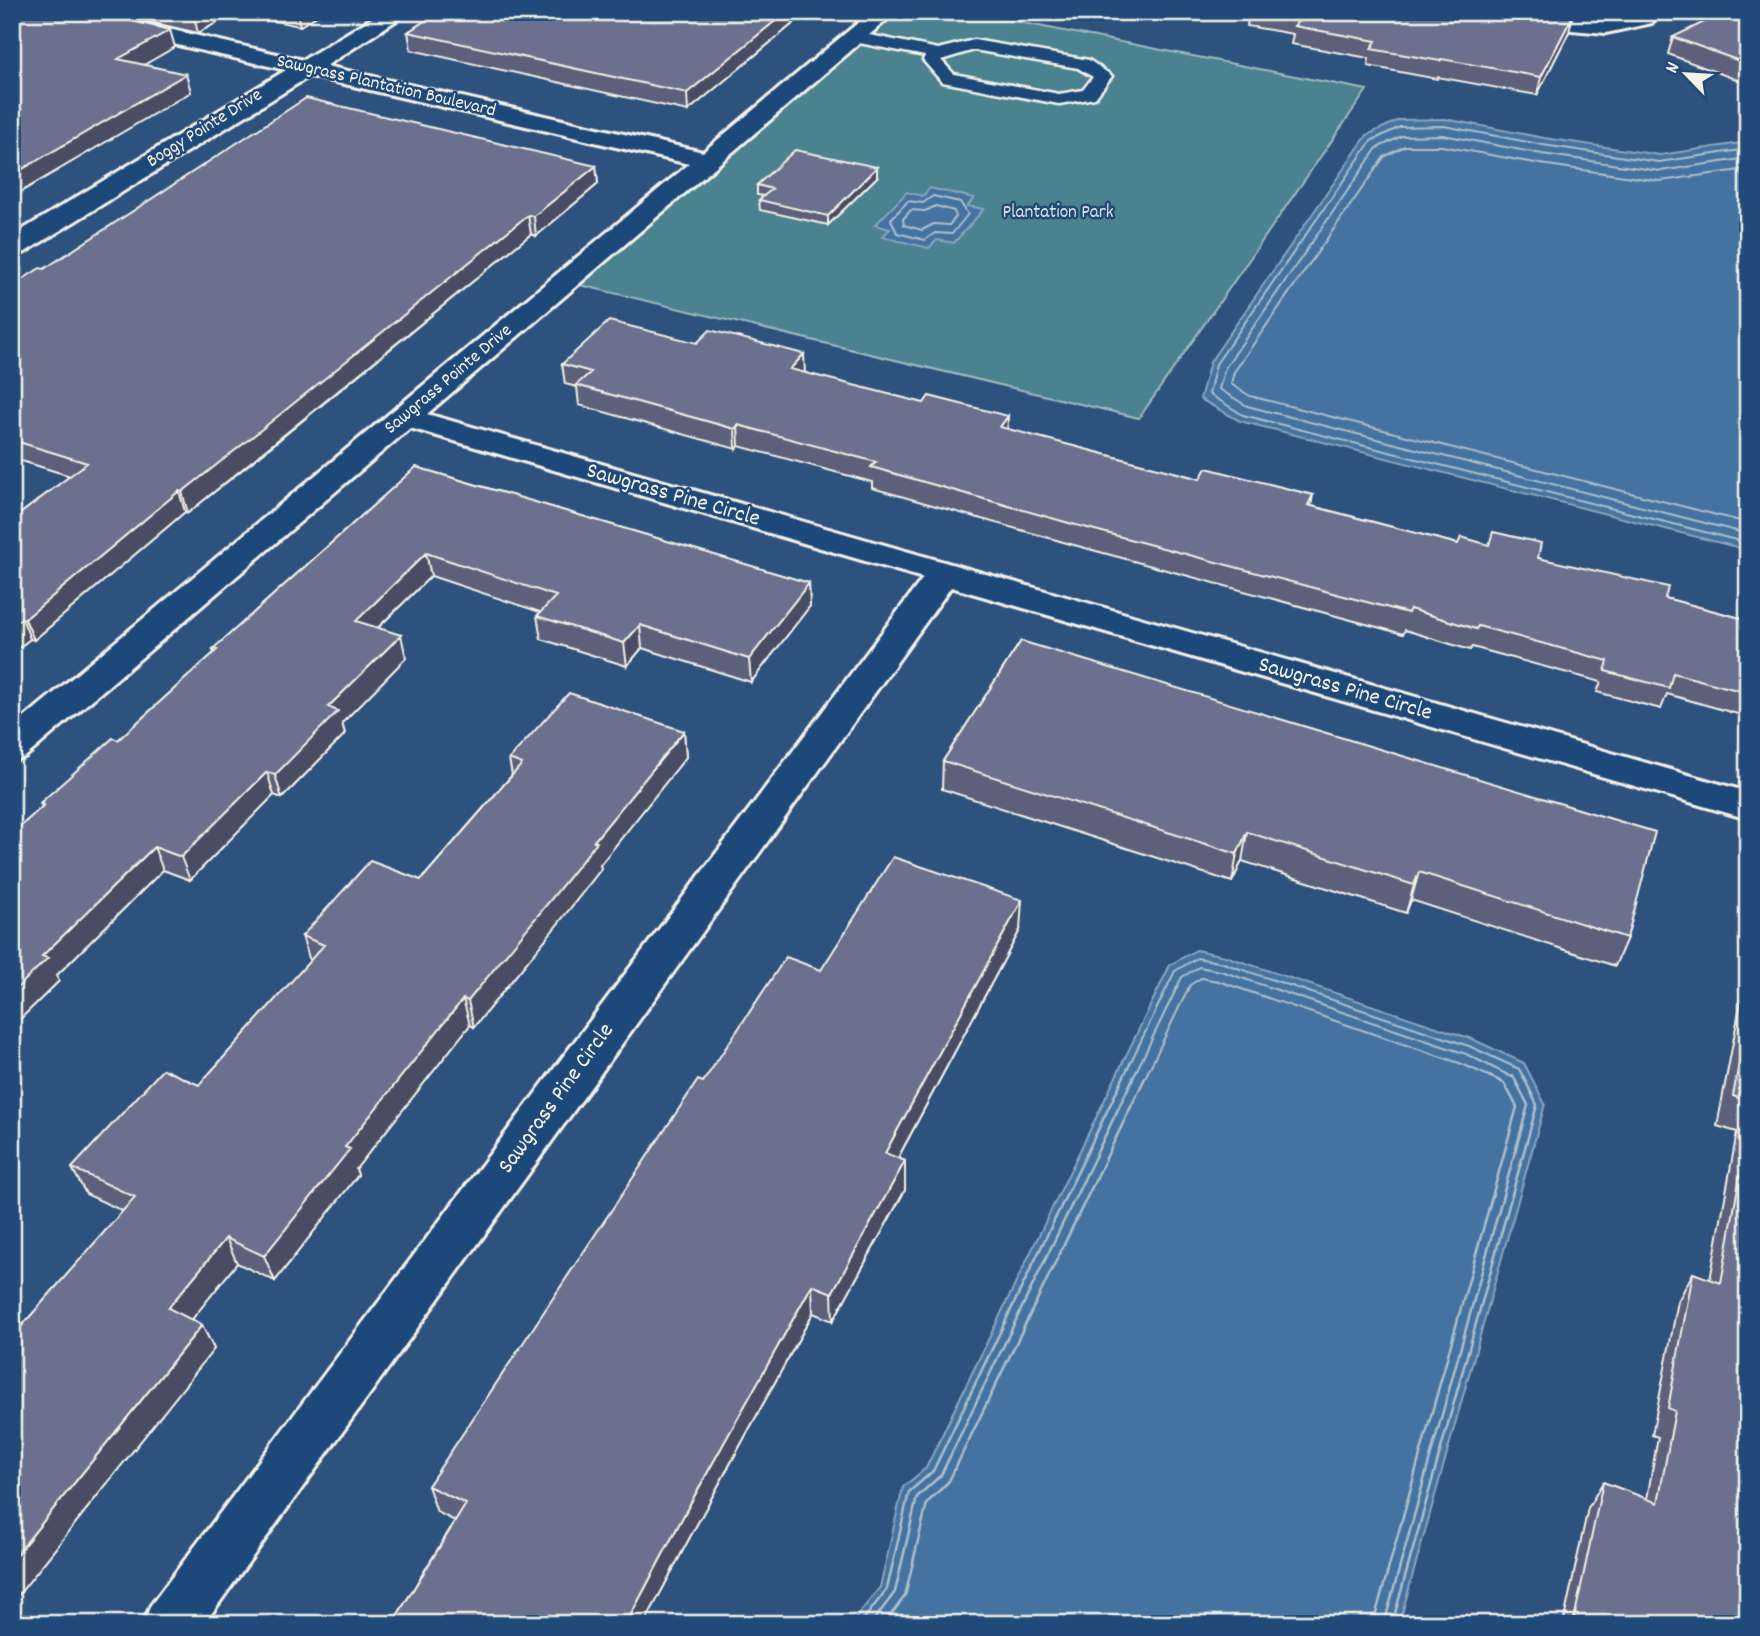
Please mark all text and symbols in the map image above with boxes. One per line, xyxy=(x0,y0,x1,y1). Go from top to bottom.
north arrow xyxy=(1652,38,1722,108)
street label: Sawgrass Plantation Boulevard xyxy=(274,49,498,125)
text: N xyxy=(1660,58,1688,78)
street label: Boggy Pointe Drive xyxy=(142,83,268,175)
park label: Plantation Park xyxy=(1002,200,1114,227)
street label: Sawgrass Pointe Drive xyxy=(379,318,519,442)
street label: Sawgrass Pine Circle xyxy=(582,455,764,537)
street label: Sawgrass Pine Circle xyxy=(1254,649,1436,731)
street label: Sawgrass Pine Circle xyxy=(491,1017,623,1181)

